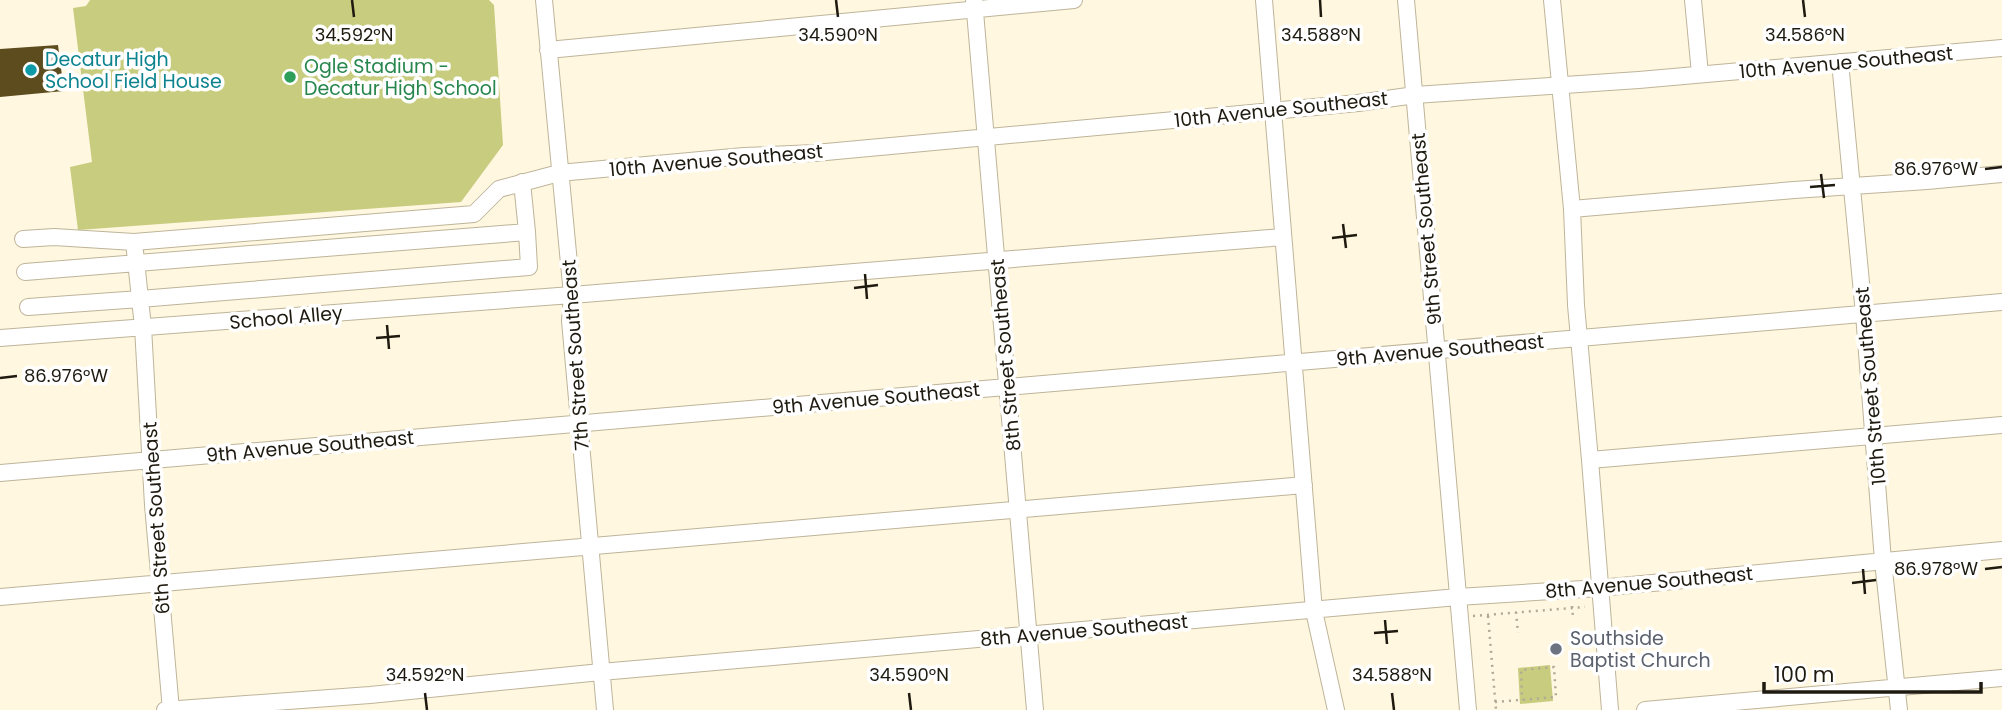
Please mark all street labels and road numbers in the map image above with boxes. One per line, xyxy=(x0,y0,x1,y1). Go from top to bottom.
street label: 10th Avenue Southeast xyxy=(1738,40,1954,85)
street label: 10th Avenue Southeast xyxy=(1173,85,1389,134)
street label: 9th Street Southeast xyxy=(1405,132,1448,326)
street label: 10th Avenue Southeast xyxy=(608,138,824,183)
street label: 8th Street Southeast xyxy=(984,258,1027,452)
street label: 7th Street Southeast xyxy=(555,259,596,451)
street label: 10th Street Southeast xyxy=(1848,286,1893,486)
street label: School Alley xyxy=(228,299,344,336)
street label: 9th Avenue Southeast xyxy=(1335,328,1545,373)
street label: 9th Avenue Southeast xyxy=(771,376,981,421)
street label: 6th Street Southeast xyxy=(136,421,177,615)
street label: 9th Avenue Southeast xyxy=(205,424,415,469)
street label: 8th Avenue Southeast xyxy=(1544,560,1754,605)
street label: 8th Avenue Southeast xyxy=(979,608,1189,653)

